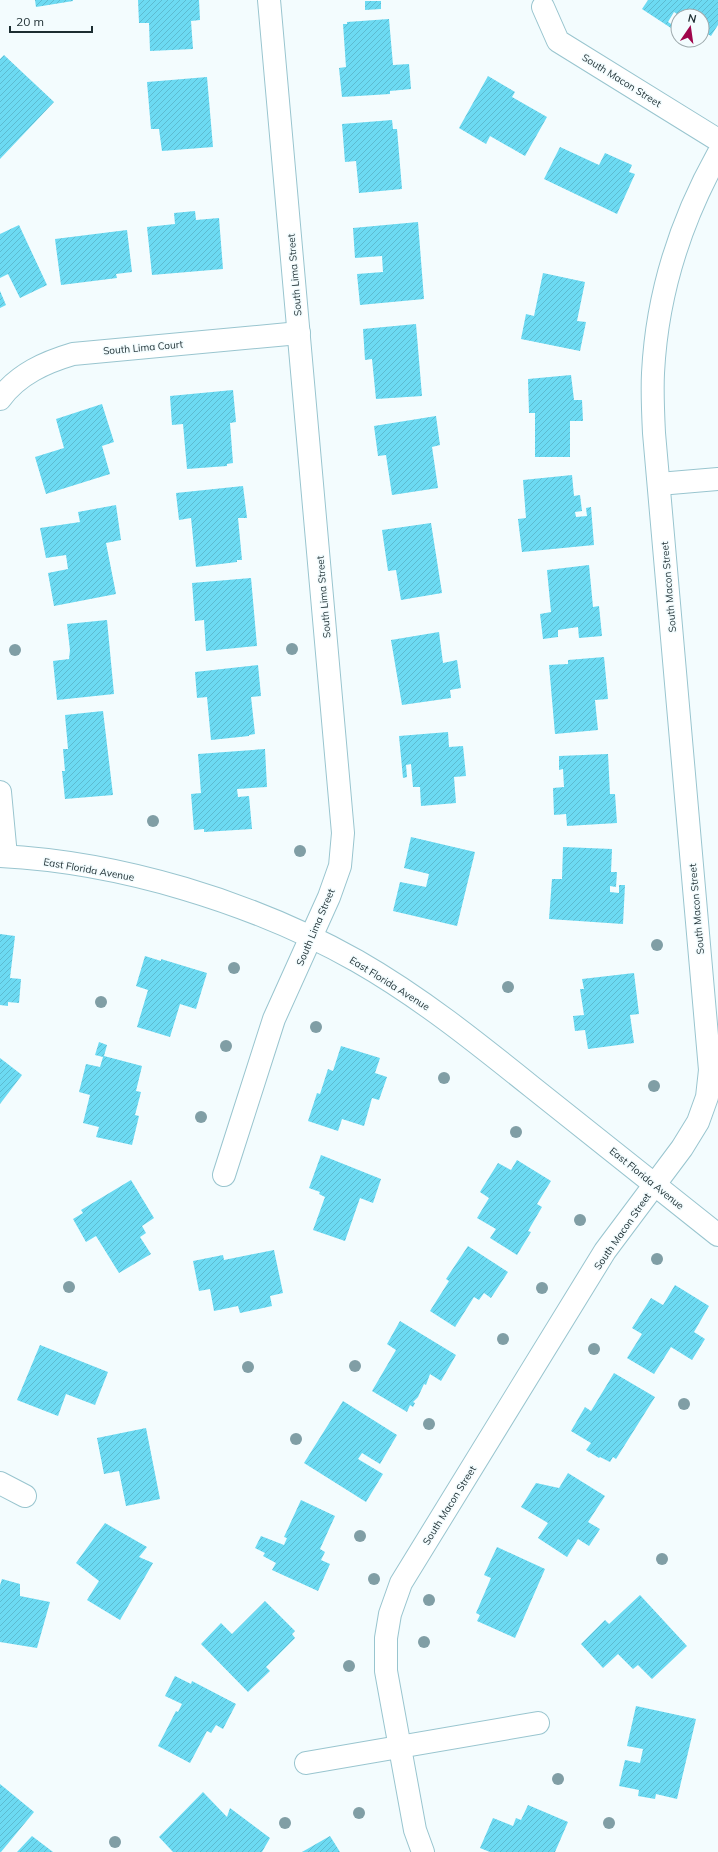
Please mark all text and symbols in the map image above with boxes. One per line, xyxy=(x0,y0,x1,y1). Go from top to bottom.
scale bar xyxy=(10,8,92,34)
north arrow xyxy=(670,8,710,48)
text: N xyxy=(687,11,698,26)
text: 20 m xyxy=(16,14,44,29)
street label: South Macon Street xyxy=(580,51,664,110)
street label: South Lima Street xyxy=(284,233,305,317)
street label: South Lima Court xyxy=(102,337,184,357)
street label: South Macon Street xyxy=(658,541,679,633)
street label: South Lima Street xyxy=(313,555,334,639)
street label: East Florida Avenue xyxy=(42,855,135,884)
street label: South Macon Street xyxy=(686,863,707,955)
street label: South Lima Street xyxy=(293,886,338,968)
street label: East Florida Avenue xyxy=(347,954,432,1013)
street label: East Florida Avenue xyxy=(607,1144,687,1212)
street label: South Macon Street xyxy=(591,1190,654,1272)
street label: South Macon Street xyxy=(420,1463,479,1547)

